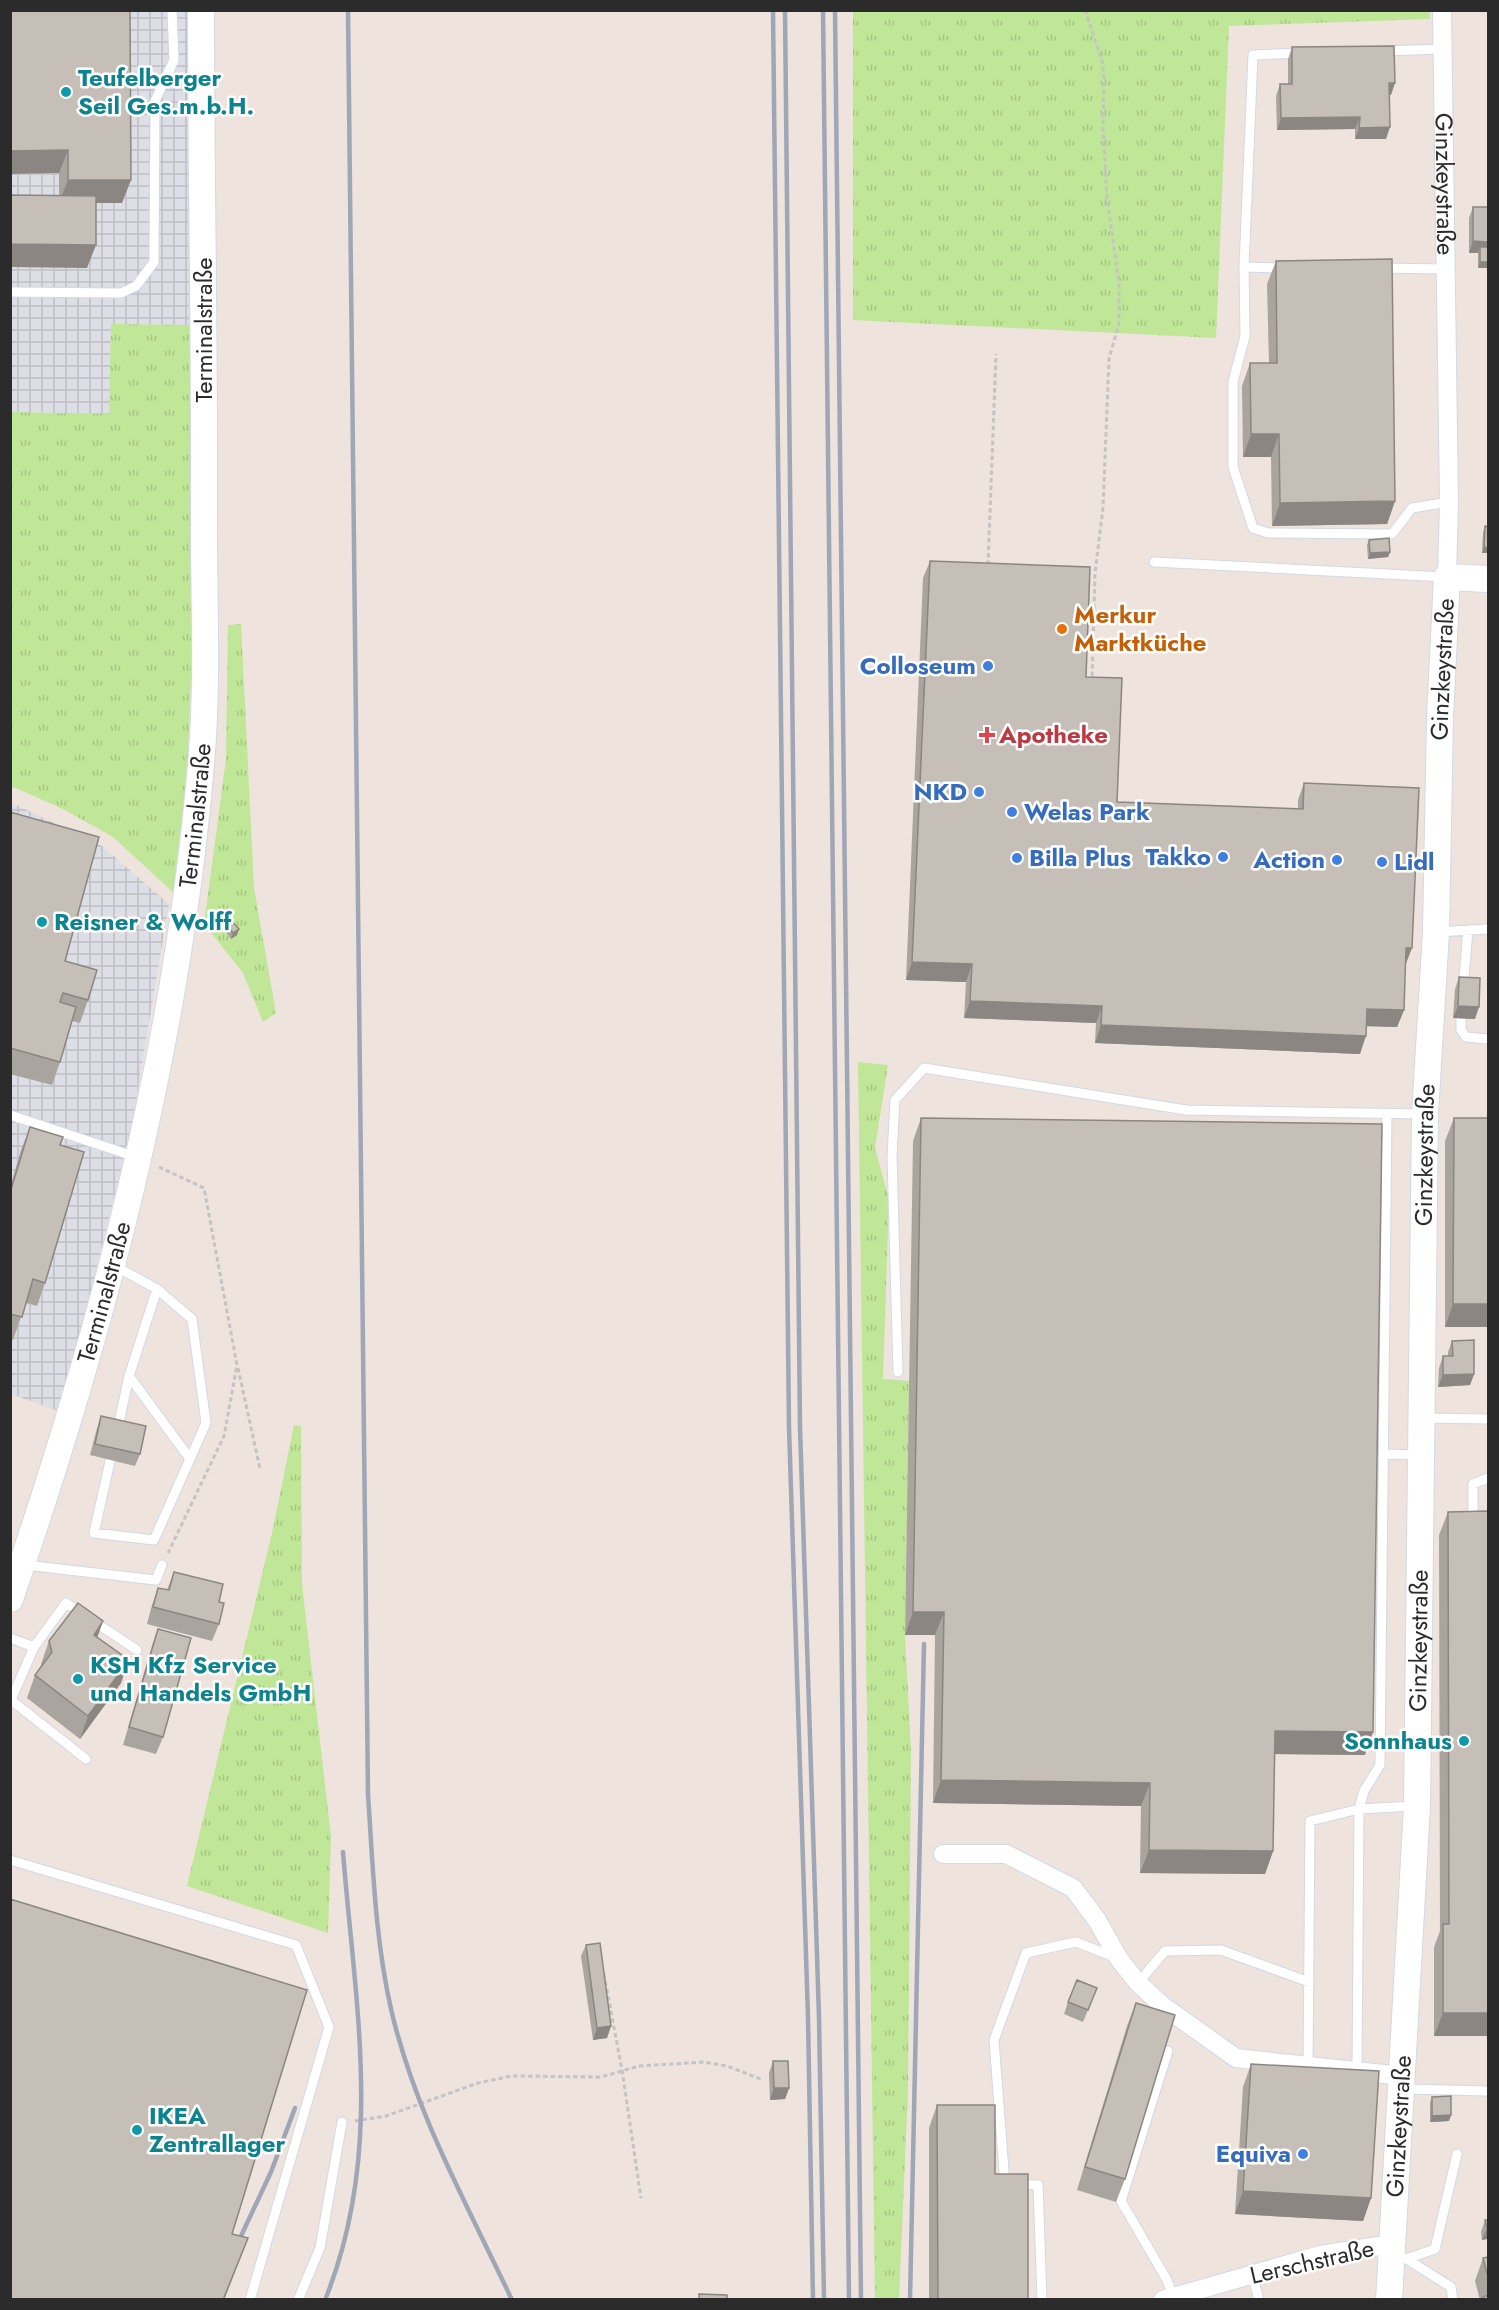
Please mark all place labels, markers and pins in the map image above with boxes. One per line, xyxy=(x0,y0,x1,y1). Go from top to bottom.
place label: Teufelberger Seil Ges.m.b.H. xyxy=(78,60,254,123)
marker: Teufelberger Seil Ges.m.b.H. xyxy=(59,85,73,99)
place label: Merkur Marktküche xyxy=(1074,597,1207,660)
marker: Merkur Marktküche xyxy=(1055,622,1069,636)
place label: Colloseum xyxy=(860,648,976,683)
marker: Colloseum xyxy=(981,659,995,673)
place label: Apotheke xyxy=(998,717,1108,752)
marker: Apotheke xyxy=(980,728,994,742)
place label: NKD xyxy=(914,774,967,809)
marker: NKD xyxy=(972,785,986,799)
place label: Welas Park xyxy=(1024,794,1150,829)
marker: Welas Park xyxy=(1005,805,1019,819)
place label: Takko xyxy=(1146,839,1211,874)
place label: Billa Plus xyxy=(1029,840,1131,875)
place label: Action xyxy=(1252,842,1325,877)
place label: Lidl xyxy=(1394,844,1435,879)
marker: Takko xyxy=(1216,850,1230,864)
marker: Billa Plus xyxy=(1010,851,1024,865)
marker: Action xyxy=(1330,853,1344,867)
marker: Lidl xyxy=(1375,855,1389,869)
place label: Reisner & Wolff xyxy=(54,904,233,939)
marker: Reisner & Wolff xyxy=(35,915,49,929)
place label: KSH Kfz Service und Handels GmbH xyxy=(90,1647,311,1710)
marker: KSH Kfz Service und Handels GmbH xyxy=(71,1672,85,1686)
place label: Sonnhaus xyxy=(1344,1723,1452,1758)
marker: Sonnhaus xyxy=(1457,1734,1471,1748)
place label: IKEA Zentrallager xyxy=(149,2098,285,2161)
marker: IKEA Zentrallager xyxy=(130,2123,144,2137)
place label: Equiva xyxy=(1216,2136,1291,2171)
marker: Equiva xyxy=(1296,2147,1310,2161)

